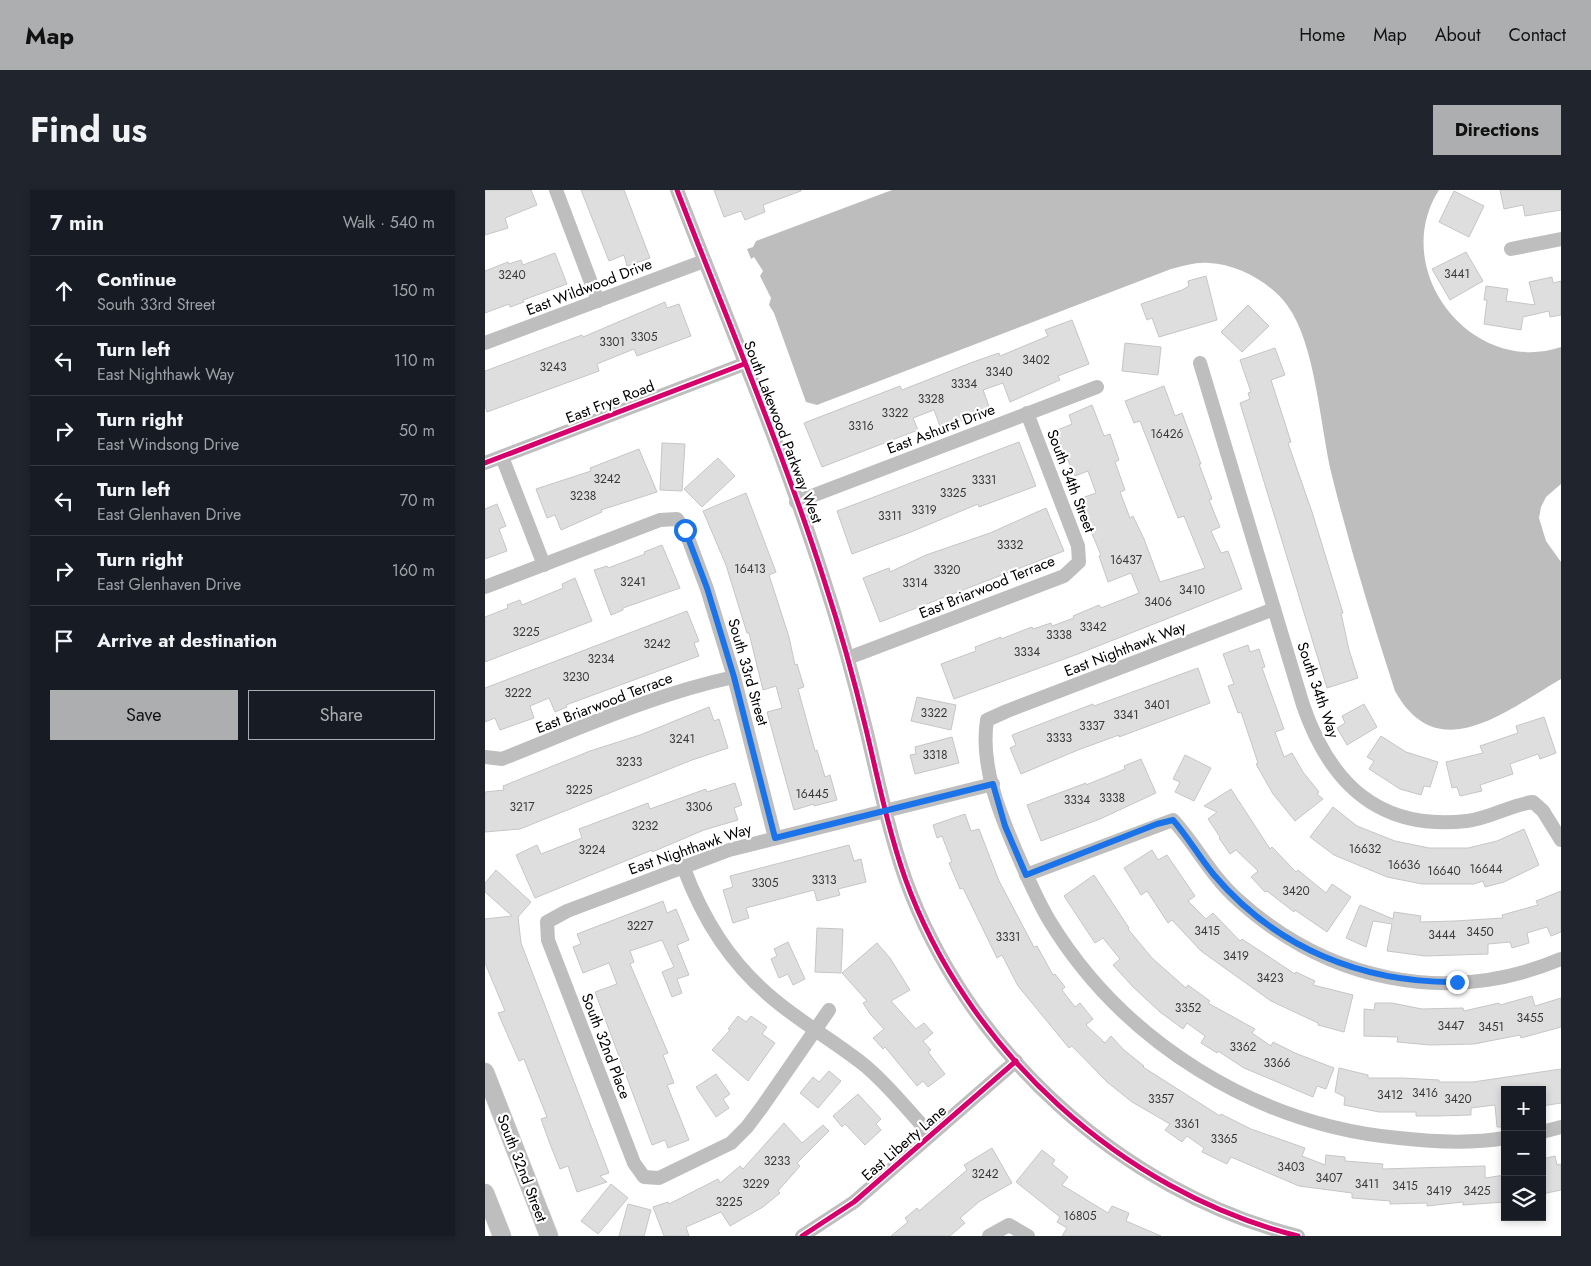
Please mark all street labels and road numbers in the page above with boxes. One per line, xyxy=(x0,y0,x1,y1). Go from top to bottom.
street label: East Wildwood Drive xyxy=(523,253,655,321)
street label: South Lakewood Parkway West xyxy=(738,338,828,527)
street label: East Frye Road xyxy=(562,375,658,429)
street label: East Ashurst Drive xyxy=(884,398,998,460)
street label: South 34th Street xyxy=(1041,426,1101,536)
street label: East Briarwood Terrace xyxy=(916,550,1059,624)
street label: South 33rd Street xyxy=(722,616,774,729)
street label: East Nighthawk Way xyxy=(1061,616,1189,682)
street label: South 34th Way xyxy=(1291,639,1345,741)
street label: East Briarwood Terrace xyxy=(532,667,676,739)
street label: East Nighthawk Way xyxy=(626,818,755,880)
street label: South 32nd Place xyxy=(576,990,636,1102)
street label: East Liberty Lane xyxy=(857,1100,951,1186)
street label: South 32nd Street xyxy=(491,1111,553,1225)

